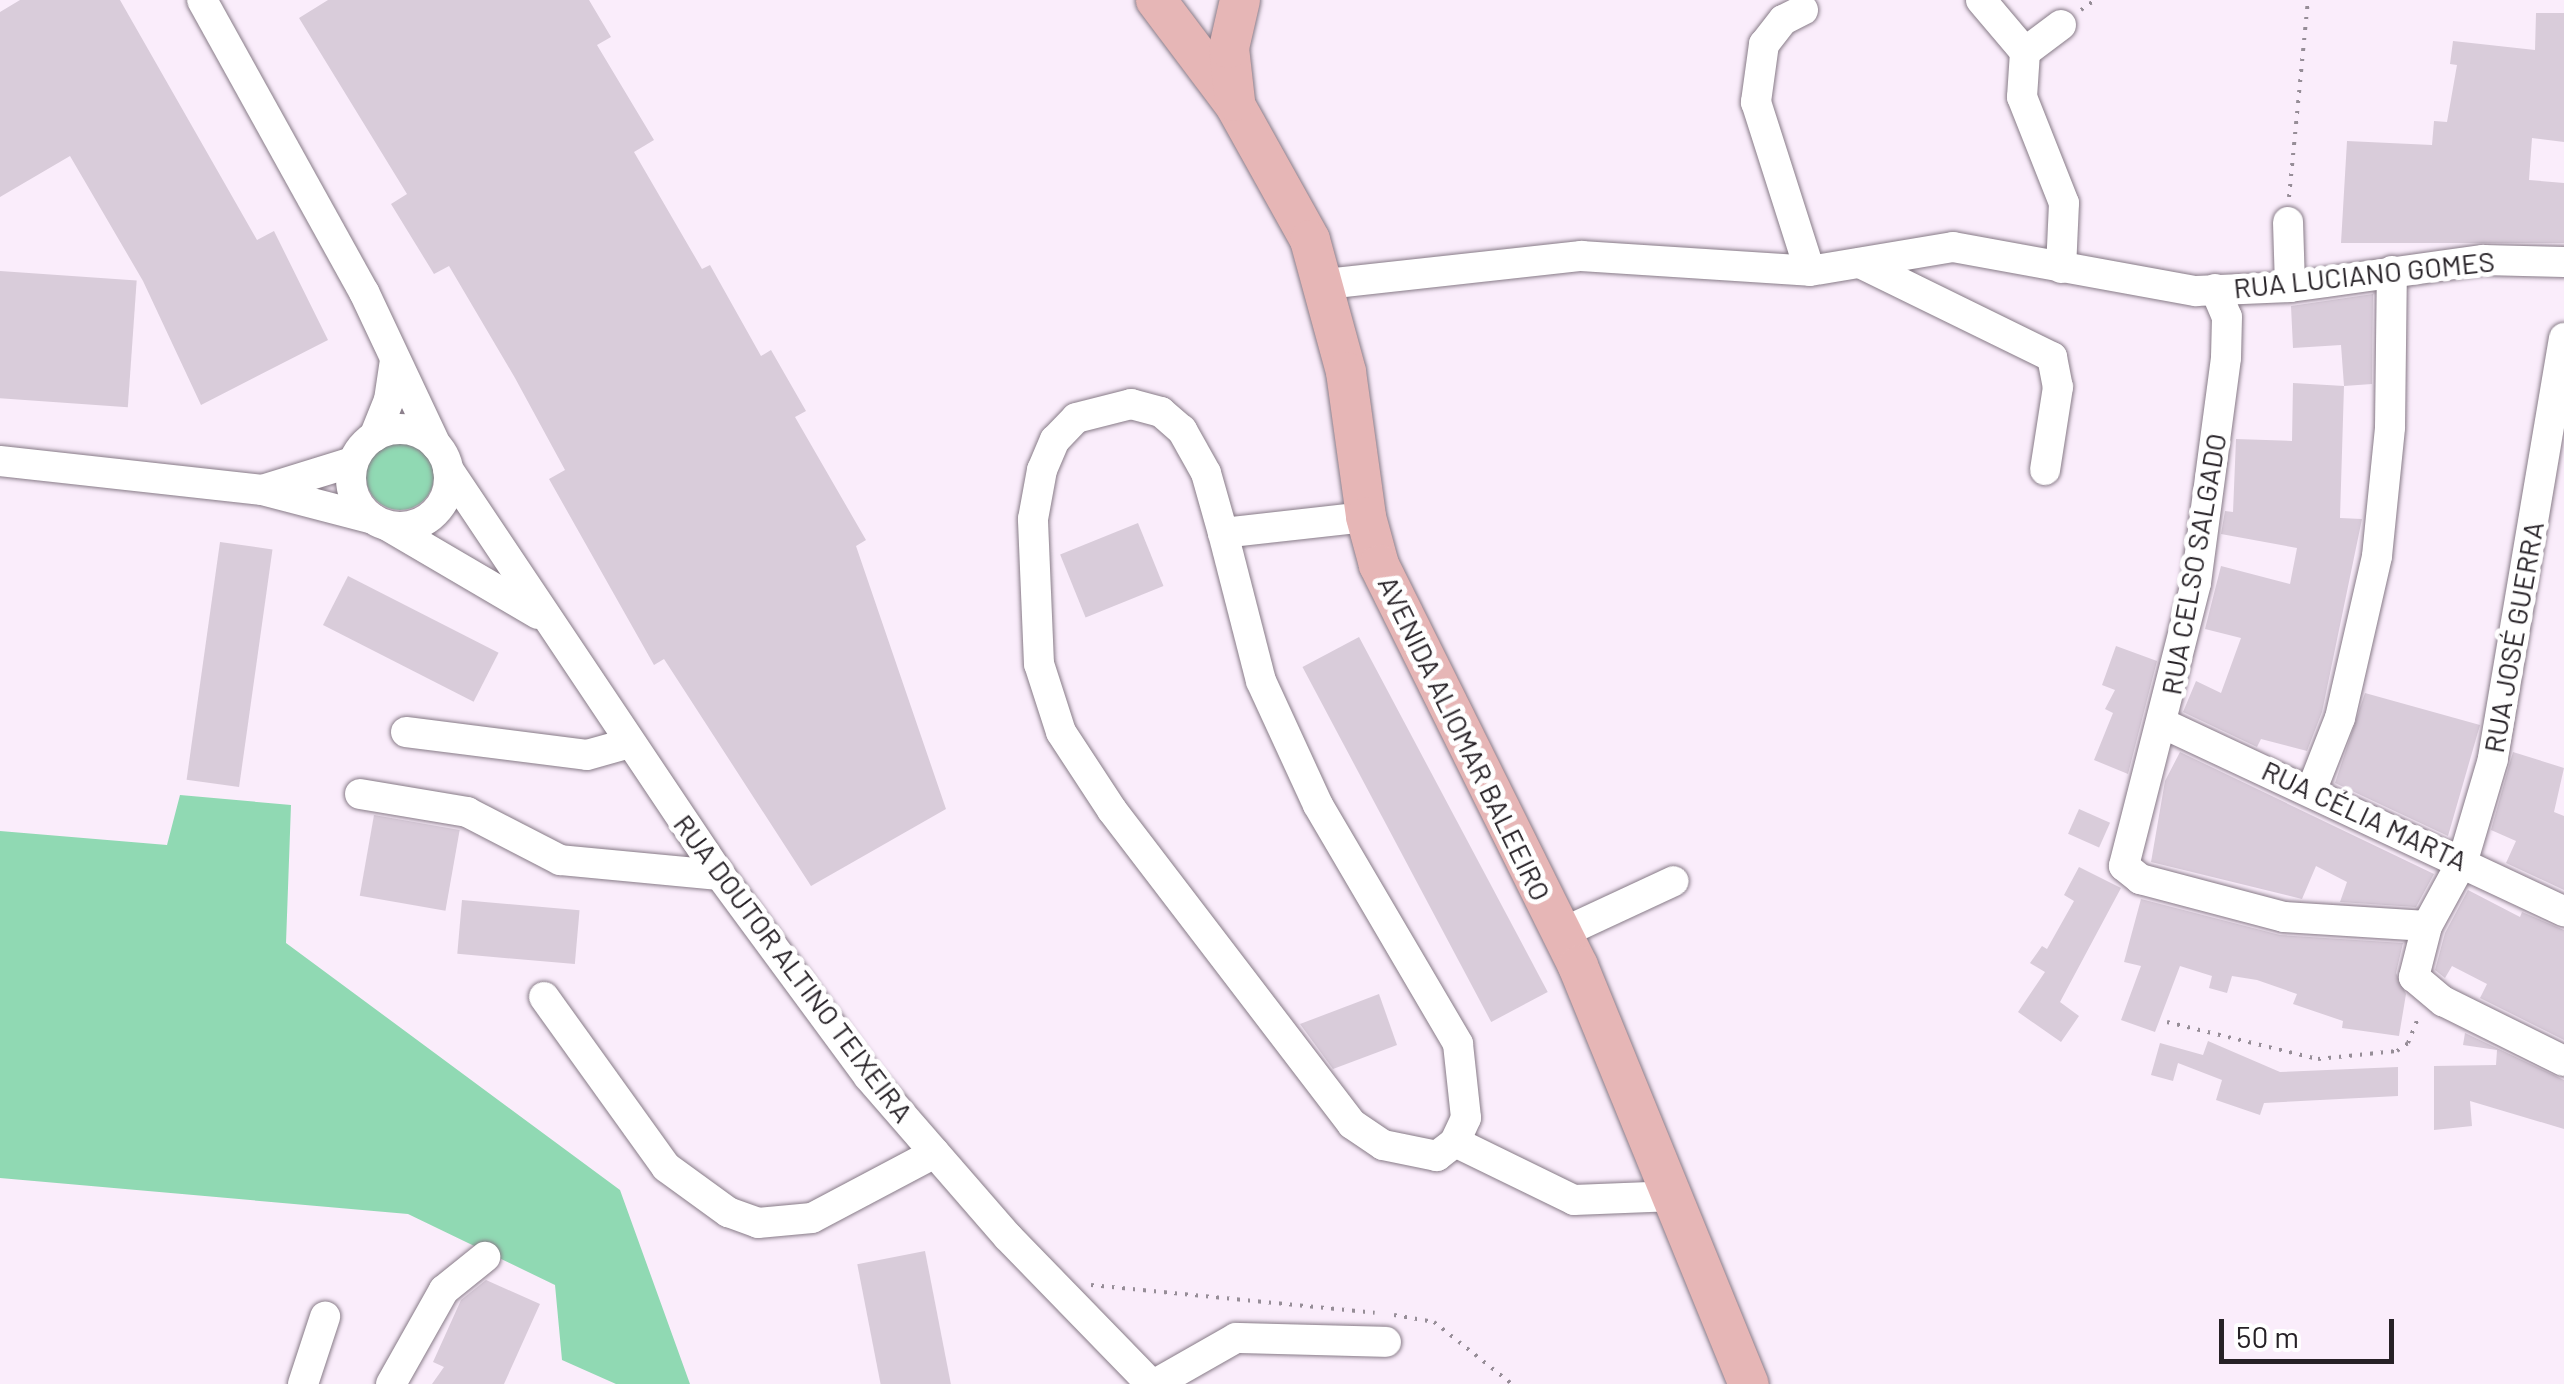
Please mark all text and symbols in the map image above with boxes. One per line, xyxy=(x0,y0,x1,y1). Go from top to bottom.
street label: RUA LUCIANO GOMES xyxy=(2232,244,2496,304)
street label: RUA CELSO SALGADO xyxy=(2153,431,2233,697)
street label: RUA JOSÉ GUERRA xyxy=(2476,519,2550,755)
street label: AVENIDA ALIOMAR BALEEIRO xyxy=(1372,570,1558,906)
street label: RUA CÉLIA MARTA xyxy=(2257,753,2473,877)
street label: RUA DOUTOR ALTINO TEIXEIRA xyxy=(667,808,921,1128)
scale bar xyxy=(2224,1299,2399,1361)
text: 50 m xyxy=(2236,1318,2299,1354)

